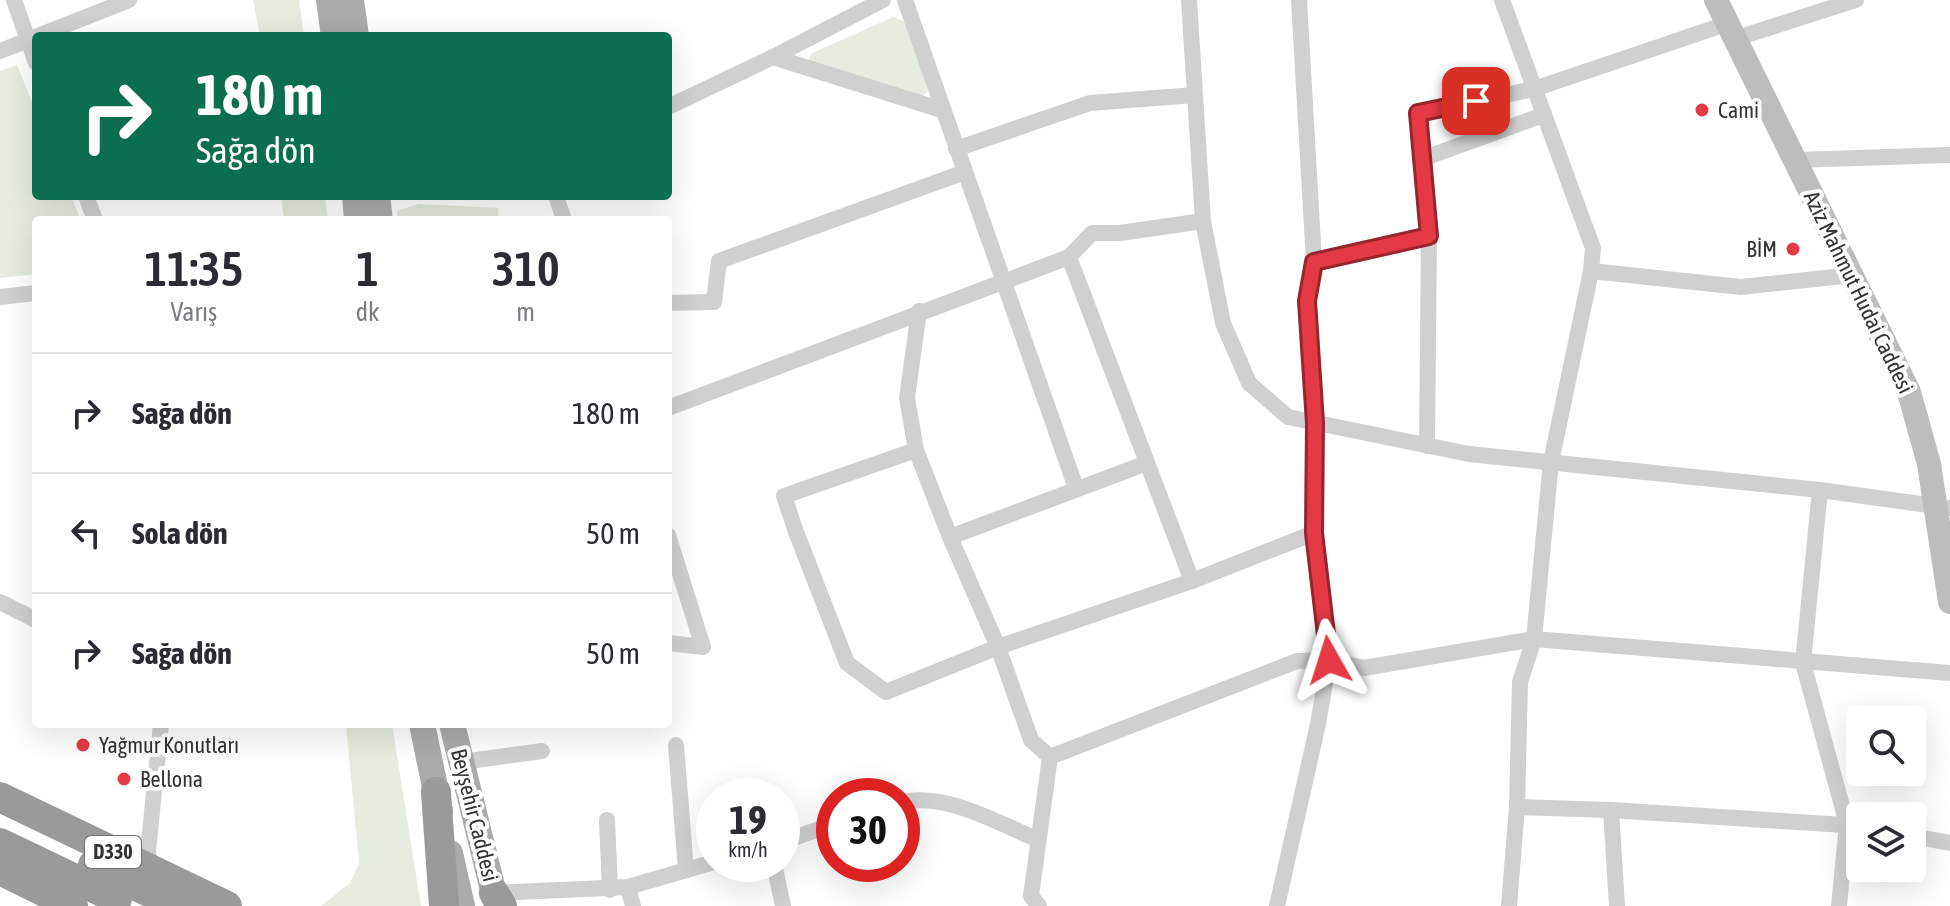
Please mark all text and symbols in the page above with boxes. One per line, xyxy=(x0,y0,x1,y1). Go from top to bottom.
text: 180 m xyxy=(196,63,323,127)
icon: right xyxy=(64,64,168,168)
pin xyxy=(1442,67,1510,135)
icon: arrive xyxy=(1454,79,1498,123)
place label: Cami xyxy=(1718,97,1759,123)
marker: Cami xyxy=(1693,101,1711,119)
text: Sağa dön xyxy=(196,129,316,171)
street label: Aziz Mahmut Hudai Caddesi xyxy=(1799,186,1919,398)
place label: BİM xyxy=(1746,236,1777,262)
marker: BİM xyxy=(1784,240,1802,258)
text: 11:35 xyxy=(144,241,243,296)
text: 1 xyxy=(356,241,379,296)
text: 310 xyxy=(492,241,560,296)
text: Varış xyxy=(170,297,217,327)
text: dk xyxy=(356,297,379,327)
text: m xyxy=(516,297,535,327)
icon: right xyxy=(64,391,108,435)
text: Sağa dön xyxy=(132,396,232,430)
text: 180 m xyxy=(572,396,640,430)
icon: left xyxy=(64,511,108,555)
text: Sola dön xyxy=(132,516,228,550)
text: 50 m xyxy=(586,516,640,550)
position arrow xyxy=(1287,618,1371,702)
icon: right xyxy=(64,631,108,675)
text: Sağa dön xyxy=(132,636,232,670)
text: 50 m xyxy=(586,636,640,670)
map controls xyxy=(1846,706,1926,882)
button: search xyxy=(1846,706,1926,786)
place label: Yağmur Konutları xyxy=(99,732,239,758)
marker: Yağmur Konutları xyxy=(74,736,92,754)
street label: Beyşehir Caddesi xyxy=(446,746,504,884)
place label: Bellona xyxy=(140,766,203,792)
marker: Bellona xyxy=(115,770,133,788)
speed limit sign: 30 xyxy=(816,778,920,882)
text: 19 xyxy=(729,797,767,842)
button: layers xyxy=(1846,802,1926,882)
road number: D330 xyxy=(85,836,141,868)
text: km/h xyxy=(728,838,768,861)

